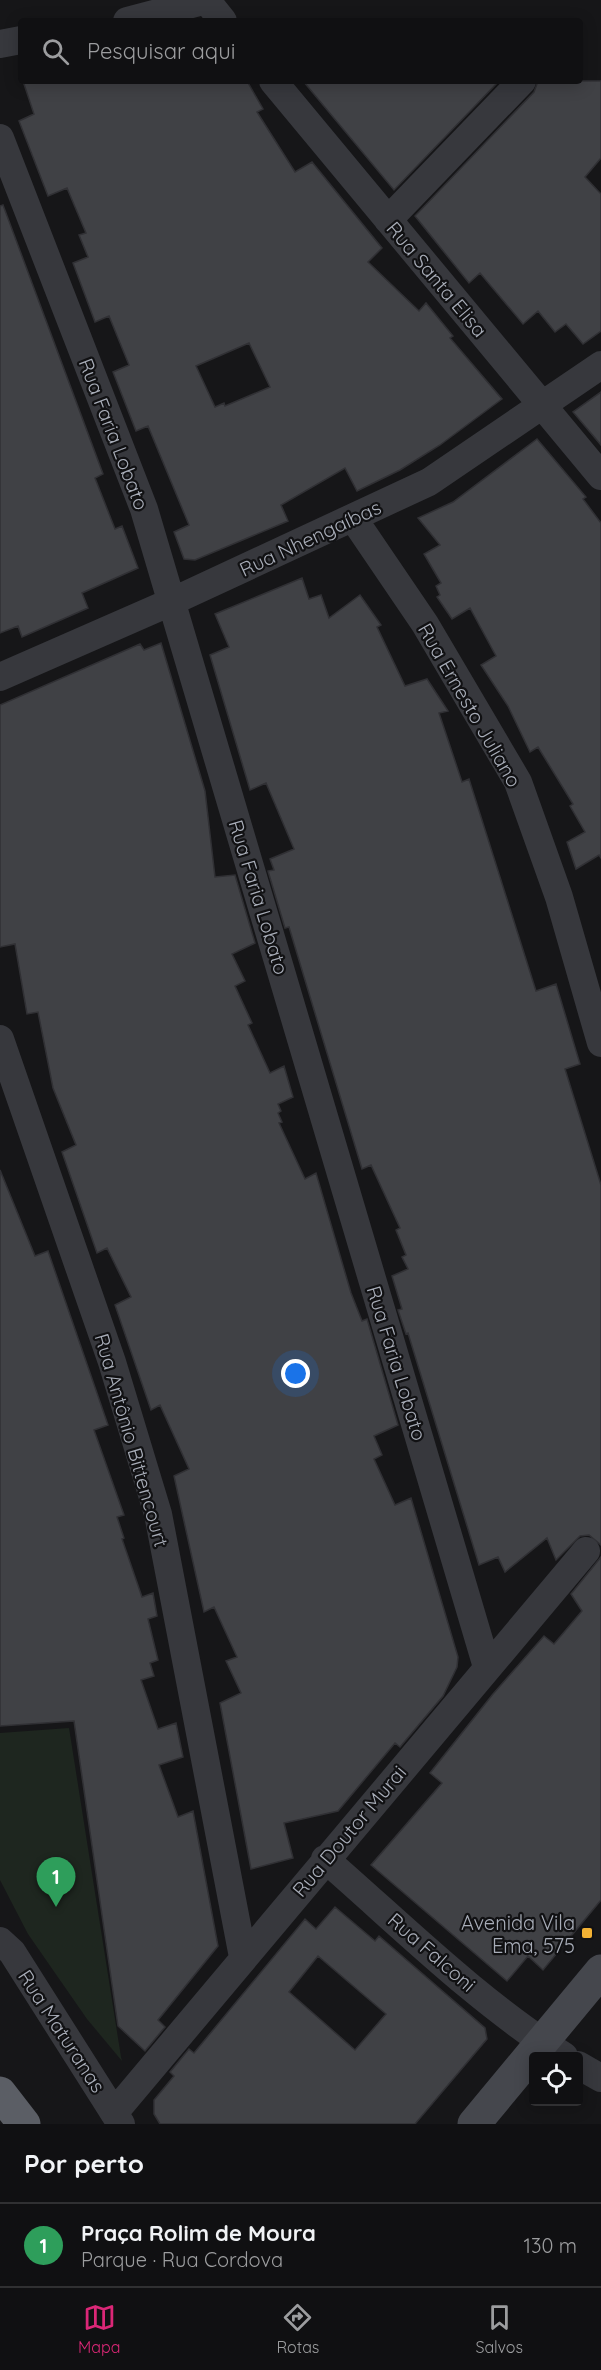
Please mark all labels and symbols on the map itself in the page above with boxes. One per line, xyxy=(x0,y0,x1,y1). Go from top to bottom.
street label: Rua Santa Elisa xyxy=(381,216,493,342)
street label: Rua Faria Lobato xyxy=(74,355,154,513)
street label: Rua Nhengaíbas xyxy=(235,494,385,582)
street label: Rua Ernesto Juliano xyxy=(413,619,527,791)
street label: Rua Faria Lobato xyxy=(224,817,294,977)
street label: Rua Faria Lobato xyxy=(362,1283,432,1443)
street label: Rua Antônio Bittencourt xyxy=(90,1330,175,1550)
your location xyxy=(281,1359,310,1388)
street label: Rua Doutor Murai xyxy=(287,1760,411,1902)
pin: 1 xyxy=(36,1858,76,1907)
street label: Rua Falconi xyxy=(383,1907,481,1997)
place label: Avenida Vila Ema, 575 xyxy=(461,1910,575,1958)
marker: Avenida Vila Ema, 575 xyxy=(580,1926,594,1940)
street label: Rua Maturanas xyxy=(13,1965,111,2097)

